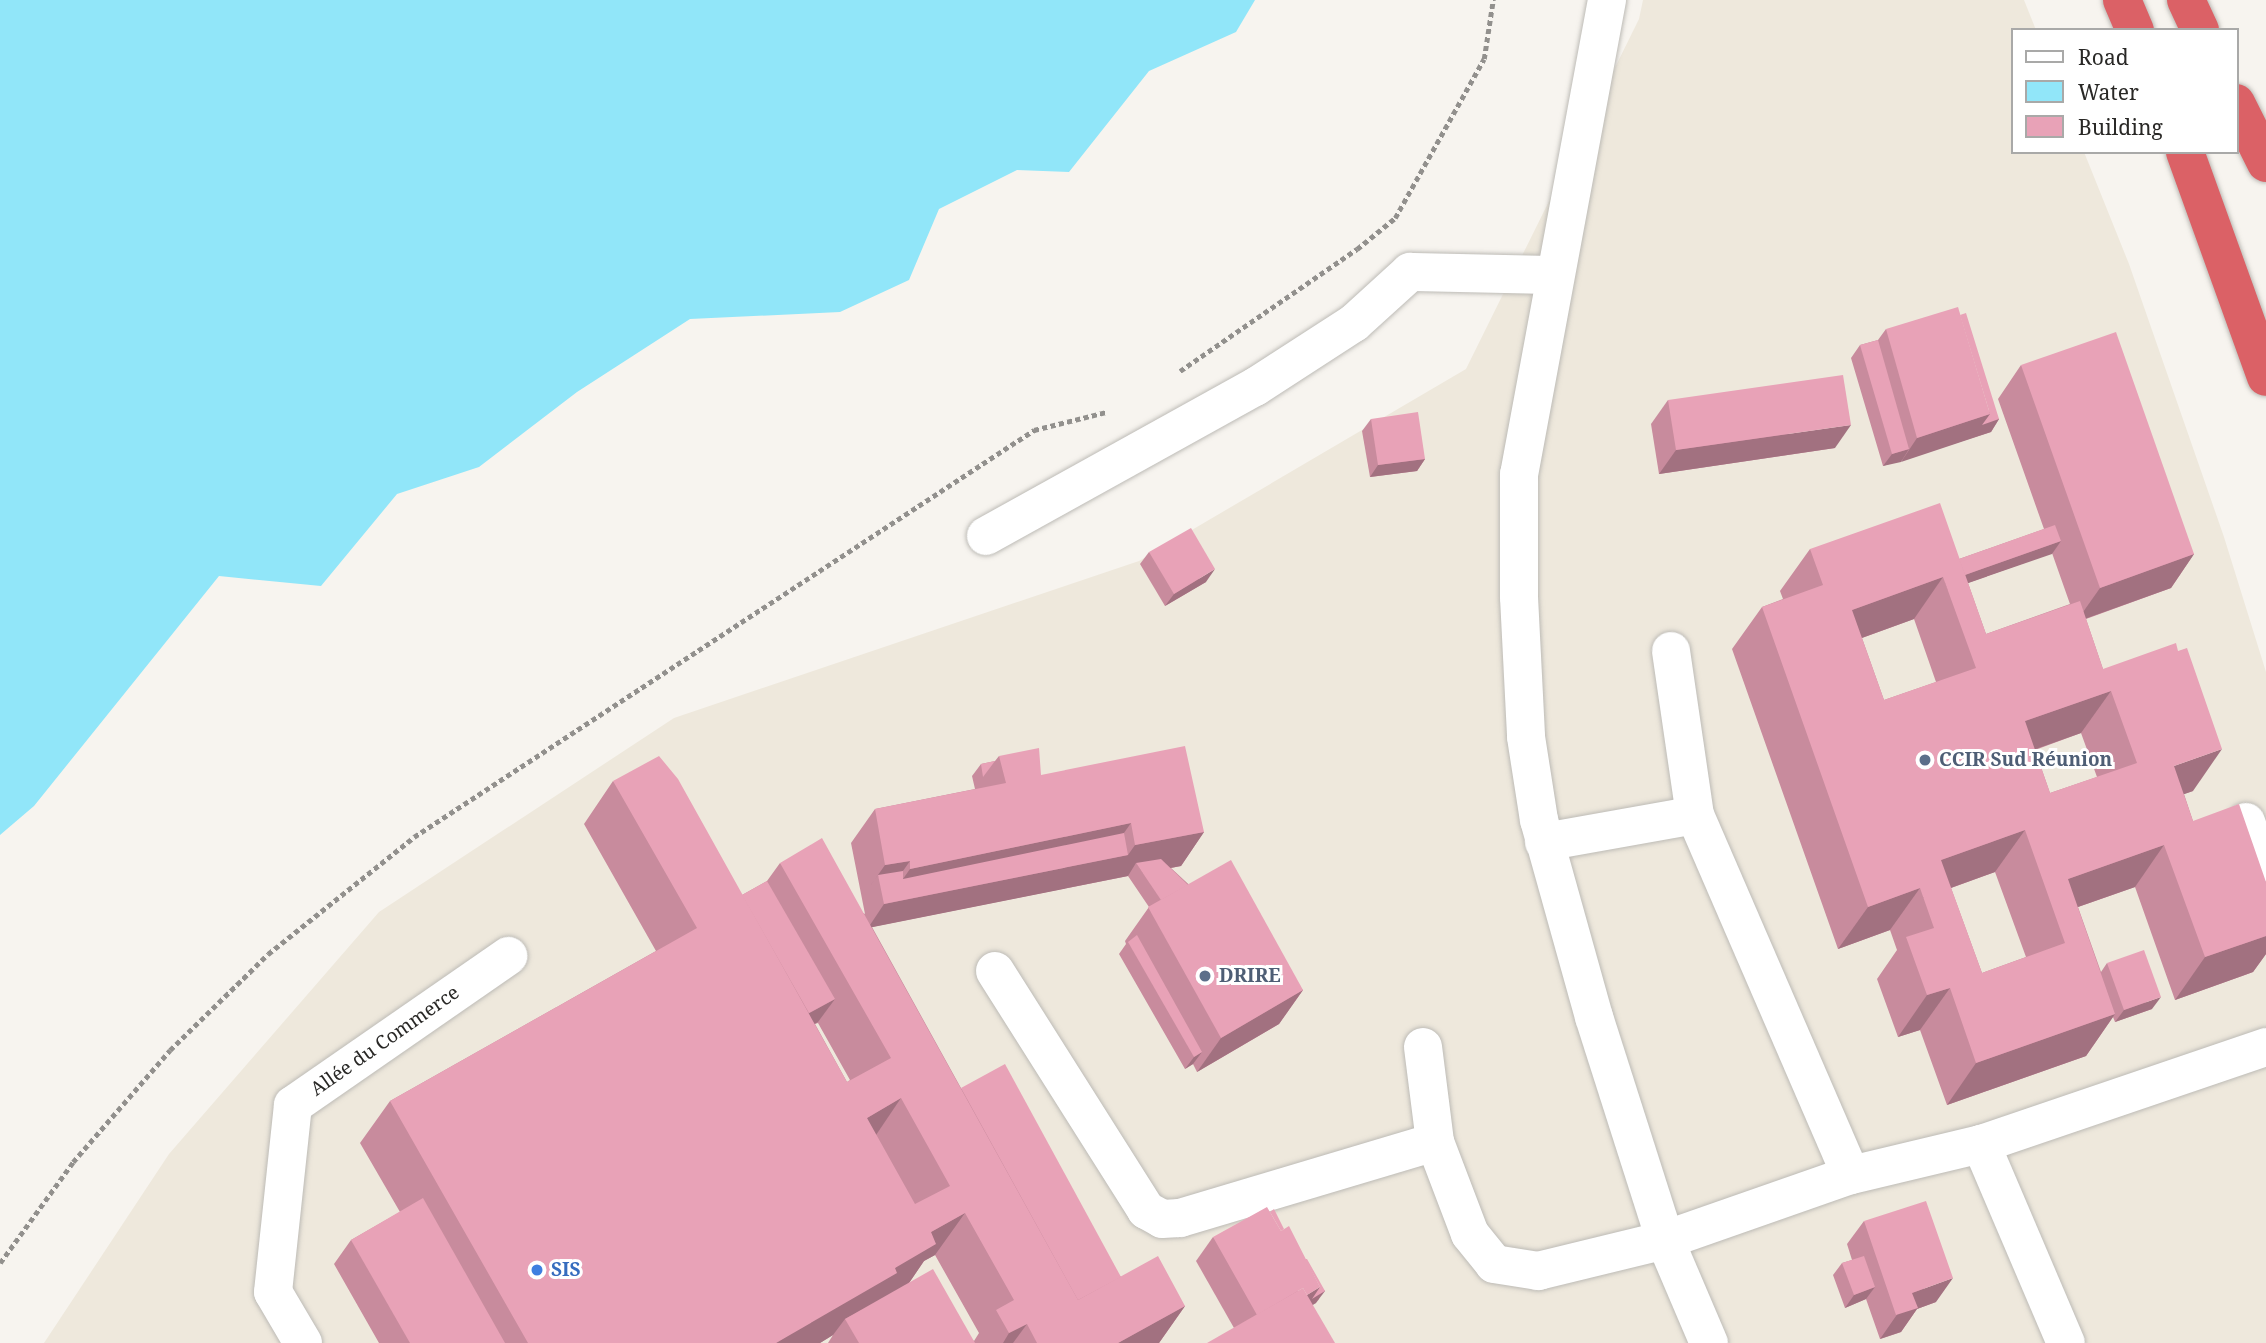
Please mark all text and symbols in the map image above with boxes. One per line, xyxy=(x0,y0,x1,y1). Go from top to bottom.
legend xyxy=(2010,28,2238,154)
text: Road xyxy=(2078,43,2129,71)
text: Water xyxy=(2078,78,2139,106)
text: Building xyxy=(2078,113,2163,141)
place label: CCIR Sud Réunion xyxy=(1939,749,2112,771)
marker: CCIR Sud Réunion xyxy=(1917,752,1933,768)
place label: DRIRE xyxy=(1219,965,1281,987)
marker: DRIRE xyxy=(1197,968,1213,984)
street label: Allée du Commerce xyxy=(306,981,464,1101)
place label: SIS xyxy=(551,1259,581,1281)
marker: SIS xyxy=(529,1262,545,1278)

